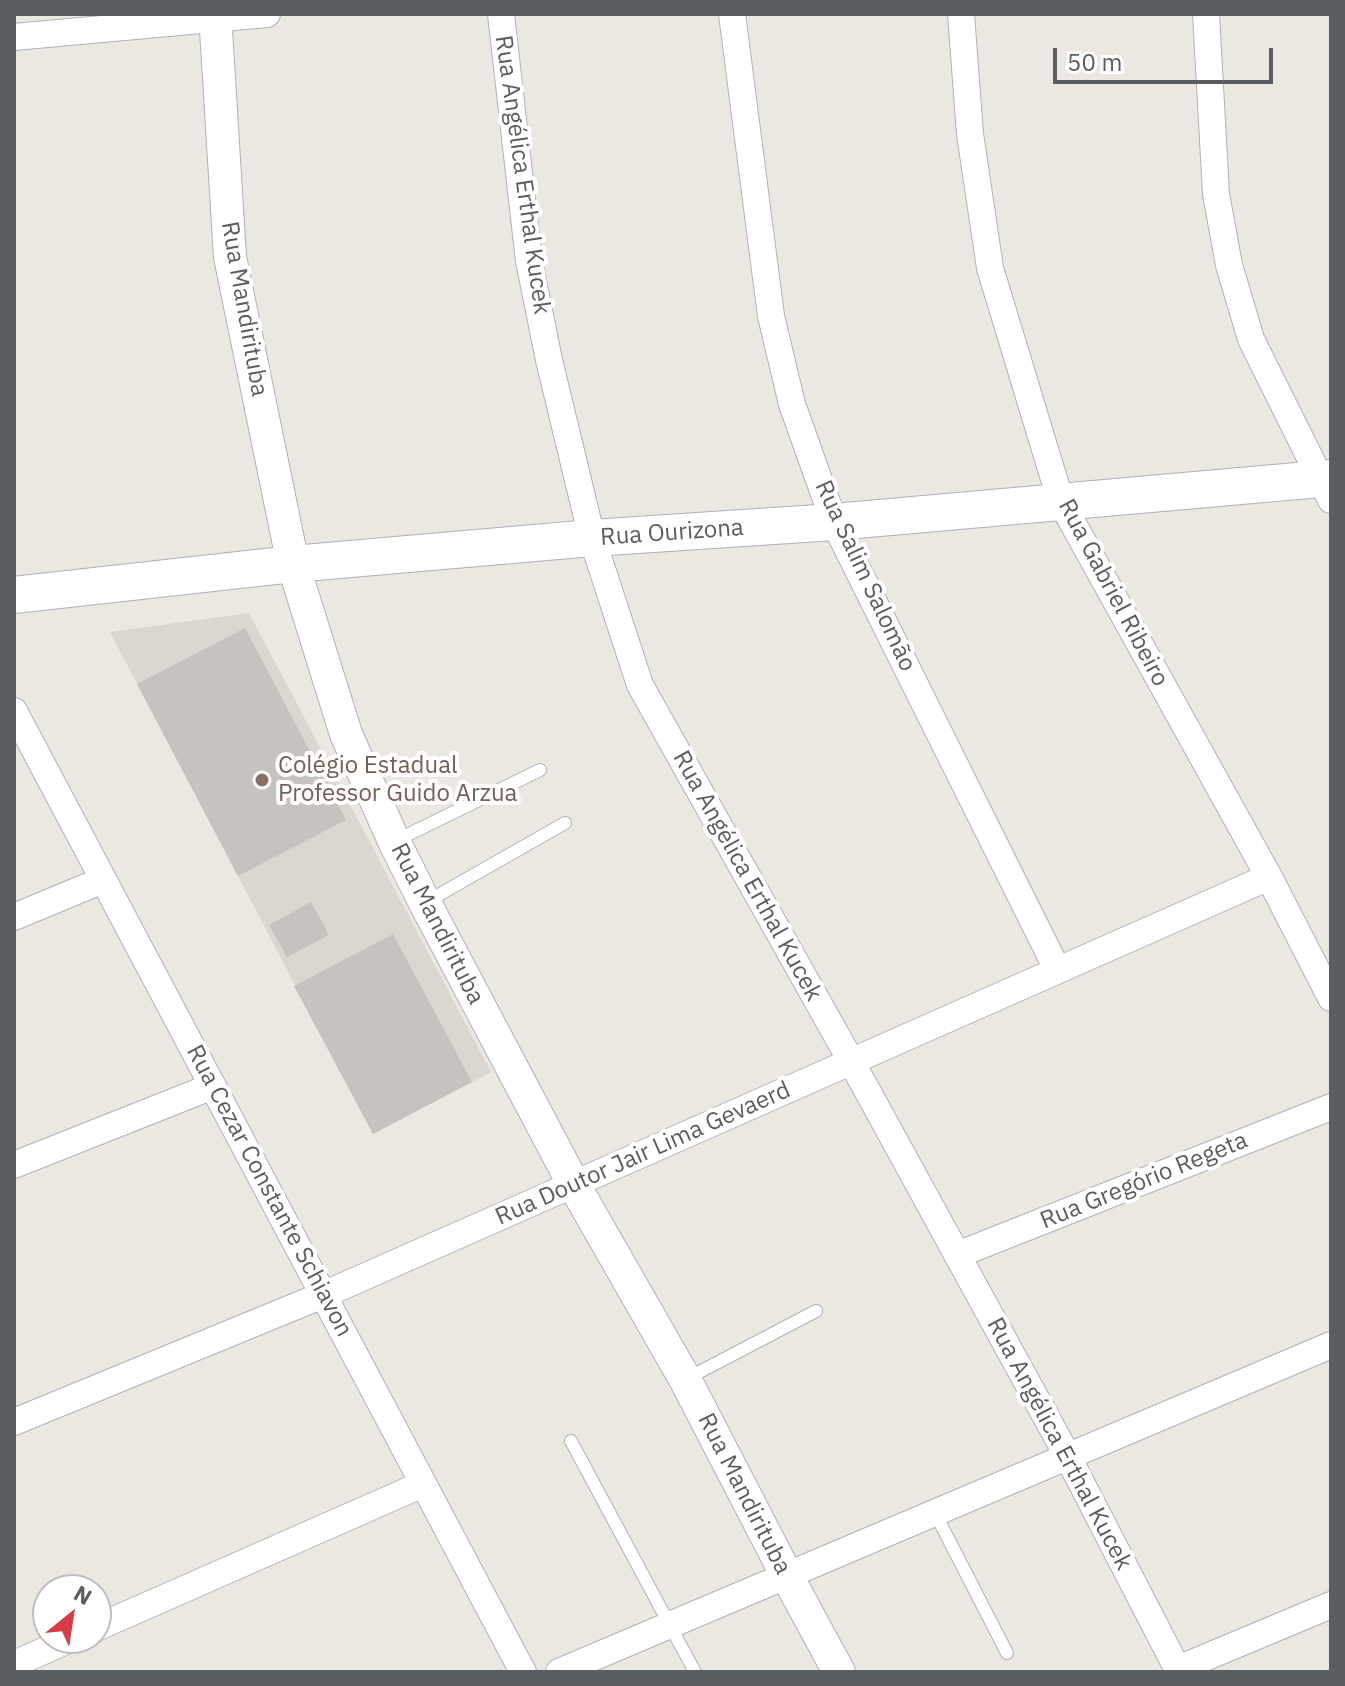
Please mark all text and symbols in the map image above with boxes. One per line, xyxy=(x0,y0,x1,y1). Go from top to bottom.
scale bar xyxy=(1057,32,1277,82)
street label: Rua Angélica Erthal Kucek xyxy=(488,34,556,316)
text: 50 m xyxy=(1067,46,1122,78)
street label: Rua Mandirituba xyxy=(214,219,274,399)
street label: Rua Salim Salomão xyxy=(808,476,922,676)
street label: Rua Gabriel Ribeiro xyxy=(1052,495,1174,691)
street label: Rua Ourizona xyxy=(599,514,745,552)
street label: Rua Angélica Erthal Kucek xyxy=(666,746,828,1006)
place label: Colégio Estadual Professor Guido Arzua xyxy=(278,752,517,808)
marker: Colégio Estadual Professor Guido Arzua xyxy=(253,771,271,789)
street label: Rua Mandirituba xyxy=(384,839,490,1009)
street label: Rua Cezar Constante Schiavon xyxy=(180,1040,358,1342)
street label: Rua Doutor Jair Lima Gevaerd xyxy=(491,1076,795,1232)
street label: Rua Gregório Regeta xyxy=(1036,1126,1252,1236)
street label: Rua Angélica Erthal Kucek xyxy=(980,1313,1138,1575)
street label: Rua Mandirituba xyxy=(691,1409,797,1579)
north arrow xyxy=(32,1574,112,1654)
text: N xyxy=(69,1578,97,1611)

